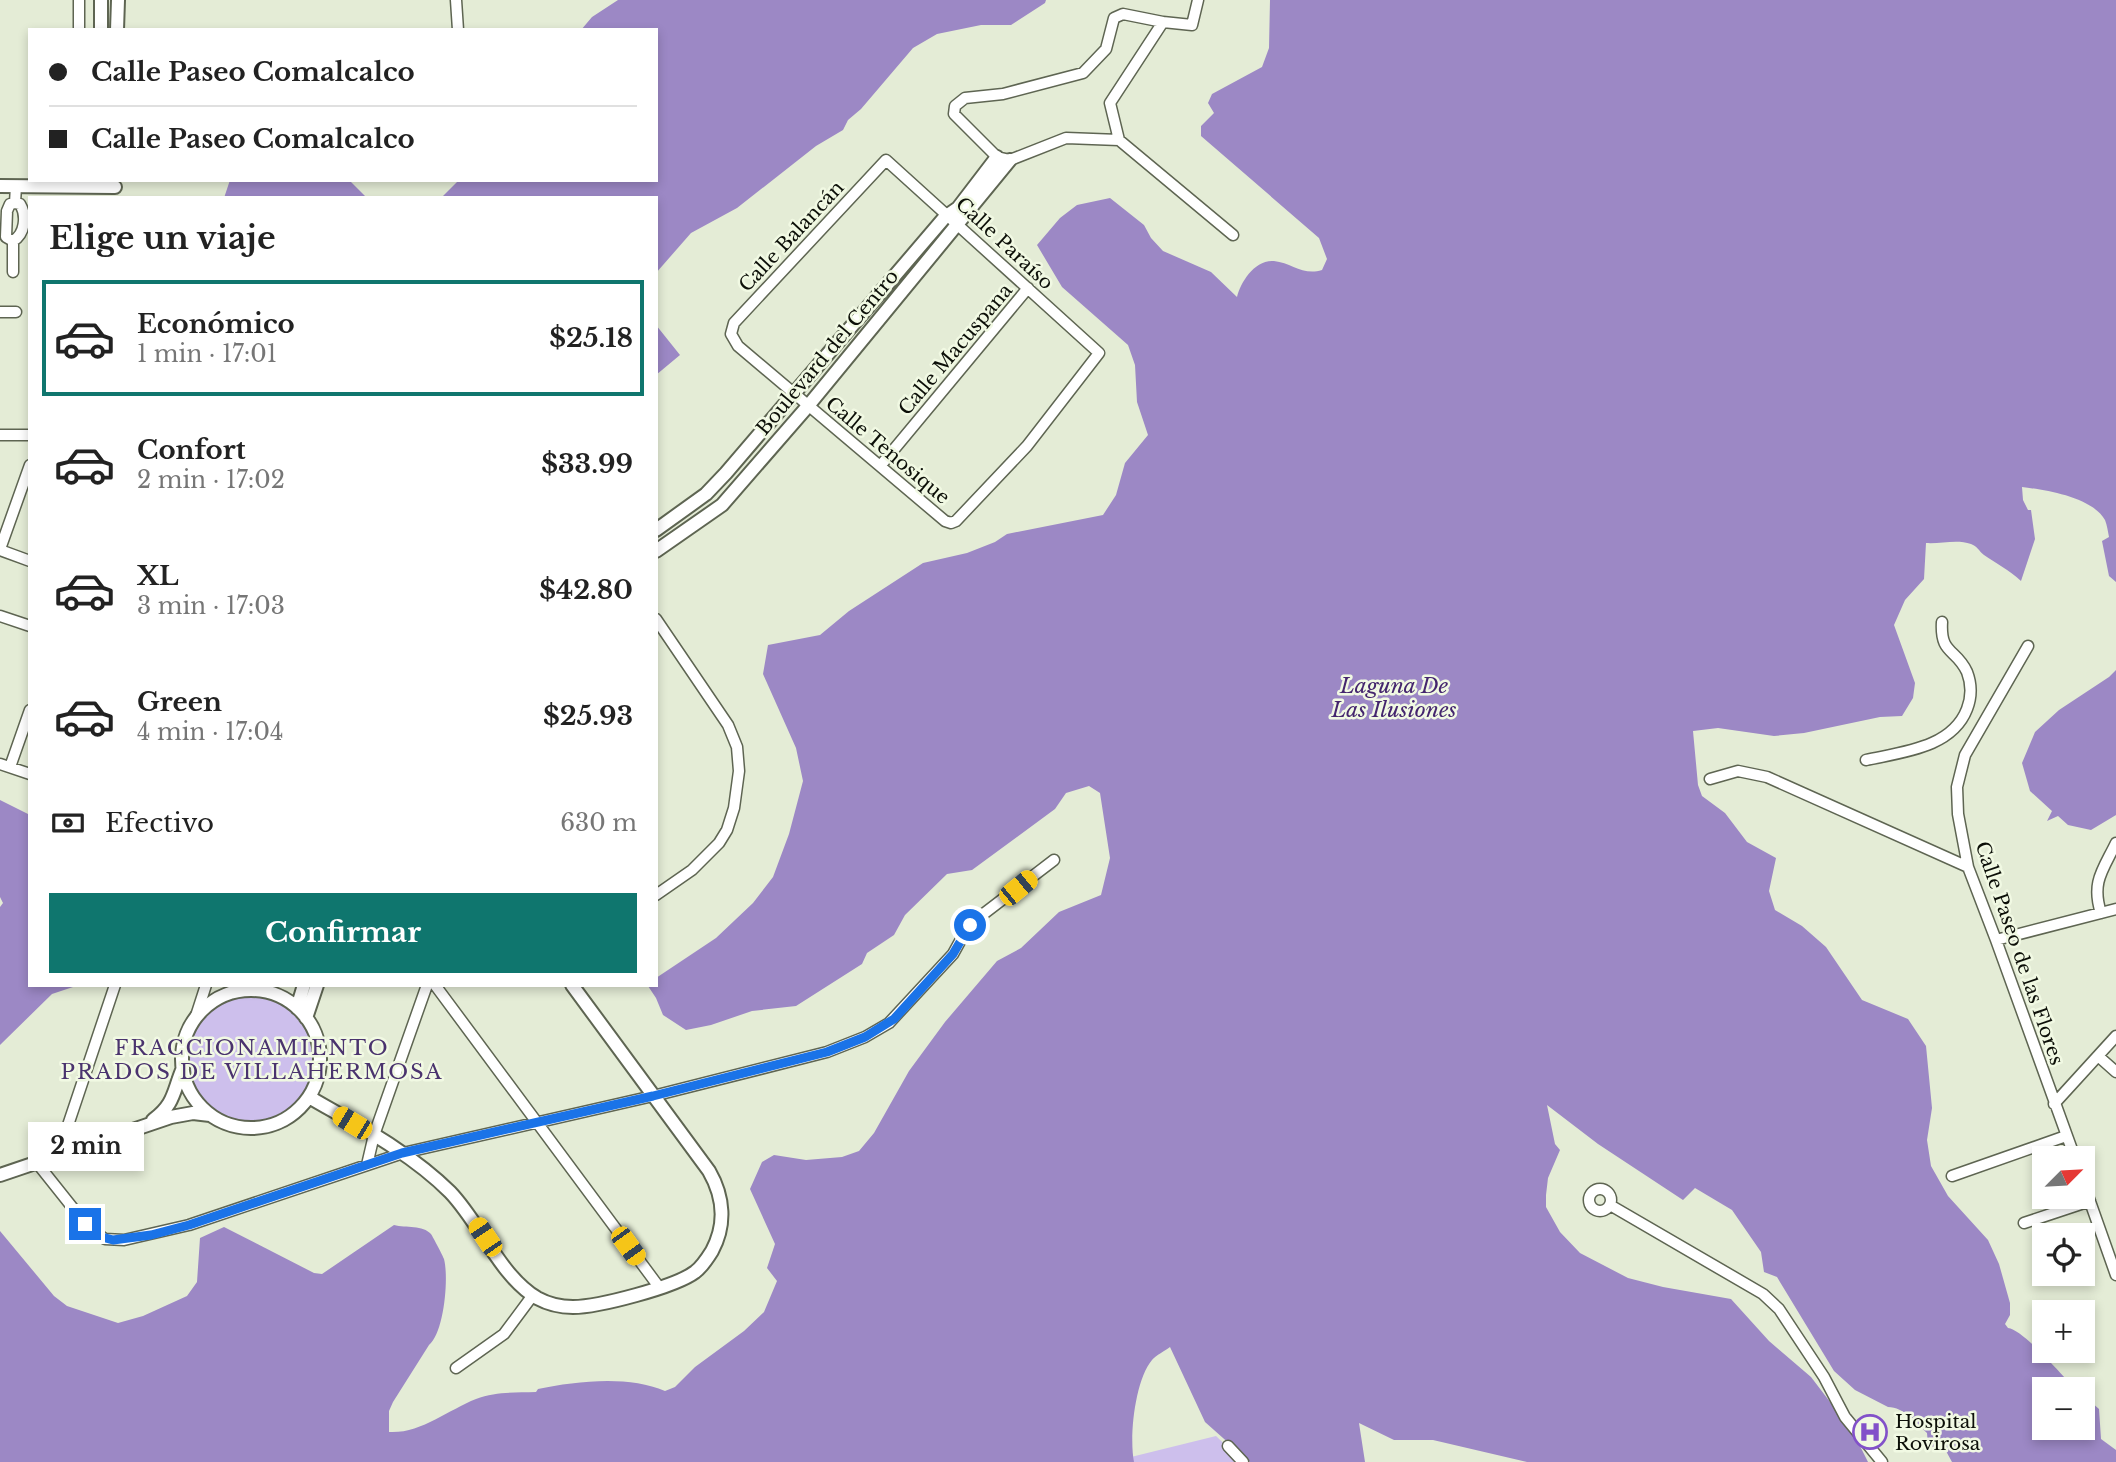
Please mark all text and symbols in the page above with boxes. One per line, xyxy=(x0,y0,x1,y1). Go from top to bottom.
text: Calle Paseo Comalcalco xyxy=(91,56,415,88)
text: Calle Paseo Comalcalco xyxy=(91,123,415,155)
street label: Calle Balancán xyxy=(734,176,849,297)
street label: Calle Paraíso xyxy=(951,192,1058,294)
text: Elige un viaje xyxy=(49,218,276,258)
street label: Boulevard del Centro xyxy=(752,265,903,440)
street label: Calle Macuspana xyxy=(894,279,1017,420)
icon: car xyxy=(53,307,116,370)
text: Económico xyxy=(137,308,295,340)
text: $25.18 xyxy=(549,322,633,354)
text: 1 min · 17:01 xyxy=(137,340,277,368)
street label: Calle Tenosique xyxy=(821,392,954,509)
icon: car xyxy=(53,433,116,496)
text: Confort xyxy=(137,434,246,466)
text: $33.99 xyxy=(541,448,633,480)
text: 2 min · 17:02 xyxy=(137,466,285,494)
icon: car xyxy=(53,559,116,622)
text: XL xyxy=(137,560,179,592)
text: $42.80 xyxy=(539,574,633,606)
text: 3 min · 17:03 xyxy=(137,592,285,620)
water label: Laguna De Las Ilusiones xyxy=(1331,673,1456,723)
icon: car xyxy=(53,685,116,748)
text: Green xyxy=(137,686,222,718)
text: $25.93 xyxy=(543,700,633,732)
text: 4 min · 17:04 xyxy=(137,718,283,746)
icon: cash xyxy=(49,804,87,842)
text: Efectivo xyxy=(105,807,214,839)
text: 630 m xyxy=(560,809,637,837)
street label: Calle Paseo de las Flores xyxy=(1970,838,2069,1068)
car xyxy=(996,867,1041,909)
button: Confirmar xyxy=(49,893,637,973)
route start xyxy=(954,909,986,941)
district label: FRACCIONAMIENTO PRADOS DE VILLAHERMOSA xyxy=(61,1035,443,1085)
car xyxy=(329,1103,376,1143)
callout: 2 min xyxy=(27,1122,143,1172)
text: 2 min xyxy=(50,1132,122,1160)
north arrow xyxy=(2032,1146,2095,1209)
map controls xyxy=(2032,1146,2095,1440)
route end xyxy=(69,1208,101,1240)
car xyxy=(465,1214,506,1260)
car xyxy=(608,1223,649,1269)
button: locate xyxy=(2032,1223,2095,1286)
button: + xyxy=(2032,1300,2095,1363)
button: − xyxy=(2032,1377,2095,1440)
place label: Hospital Rovirosa xyxy=(1895,1410,1981,1455)
hospital icon: Hospital Rovirosa xyxy=(1851,1413,1889,1451)

